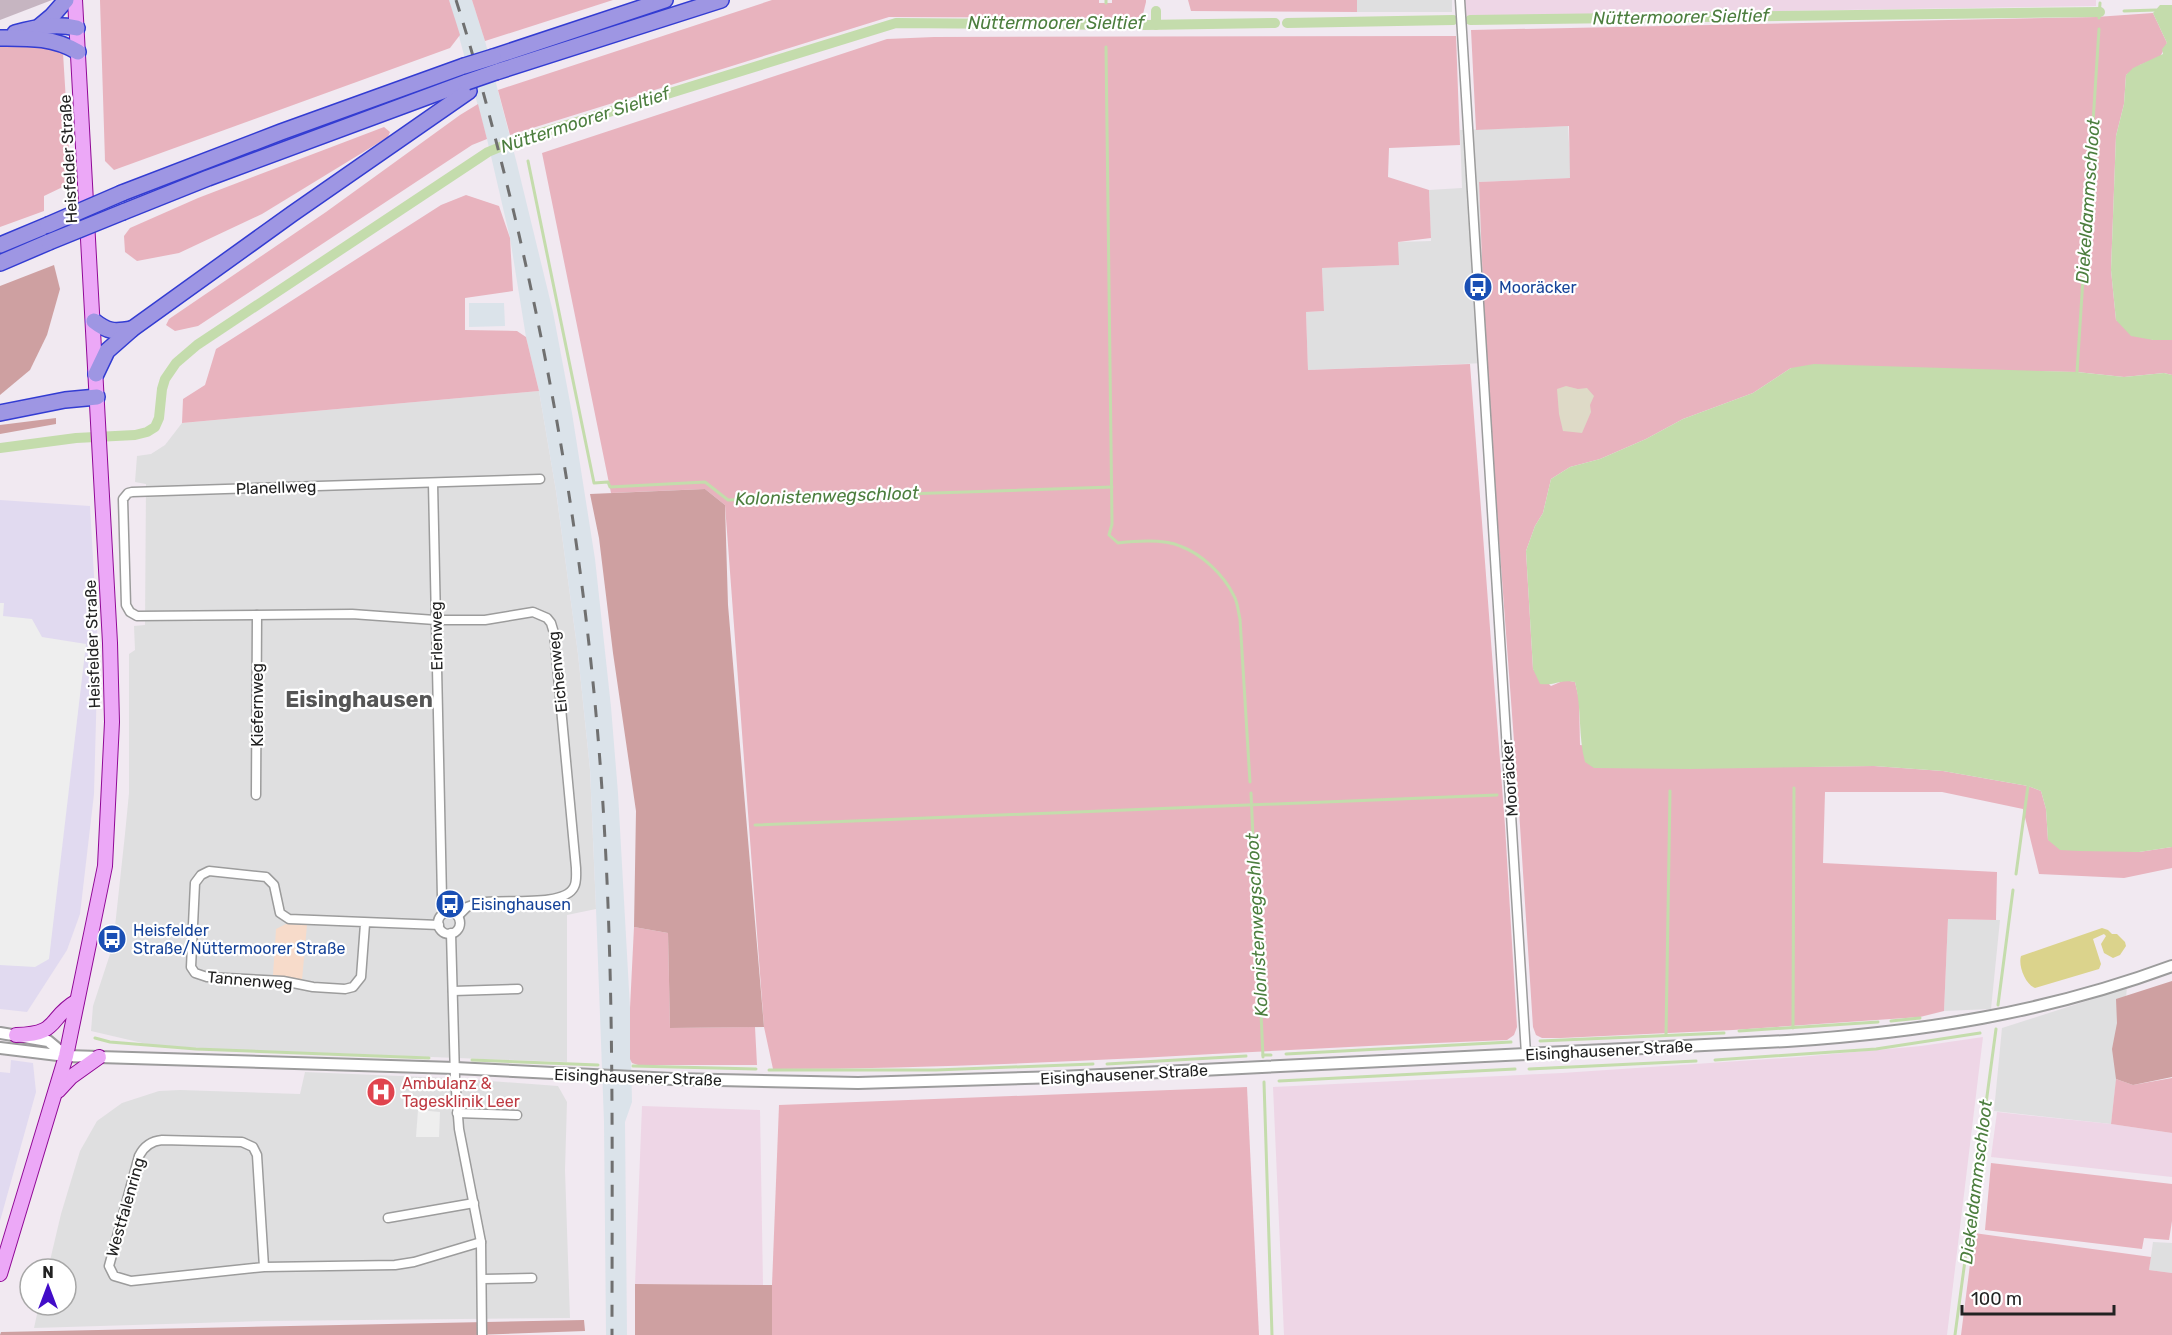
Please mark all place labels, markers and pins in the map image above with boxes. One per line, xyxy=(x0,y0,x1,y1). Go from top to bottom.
bus stop icon: Mooräcker xyxy=(1462,271,1494,303)
place label: Mooräcker xyxy=(1499,278,1577,297)
bus stop icon: Eisinghausen xyxy=(434,888,466,920)
place label: Eisinghausen xyxy=(471,895,571,914)
place label: Heisfelder Straße/Nüttermoorer Straße xyxy=(133,921,345,958)
bus stop icon: Heisfelder Straße/Nüttermoorer Straße xyxy=(96,923,128,955)
place label: Ambulanz & Tagesklinik Leer xyxy=(402,1074,520,1111)
hospital icon: Ambulanz & Tagesklinik Leer xyxy=(365,1076,397,1108)

